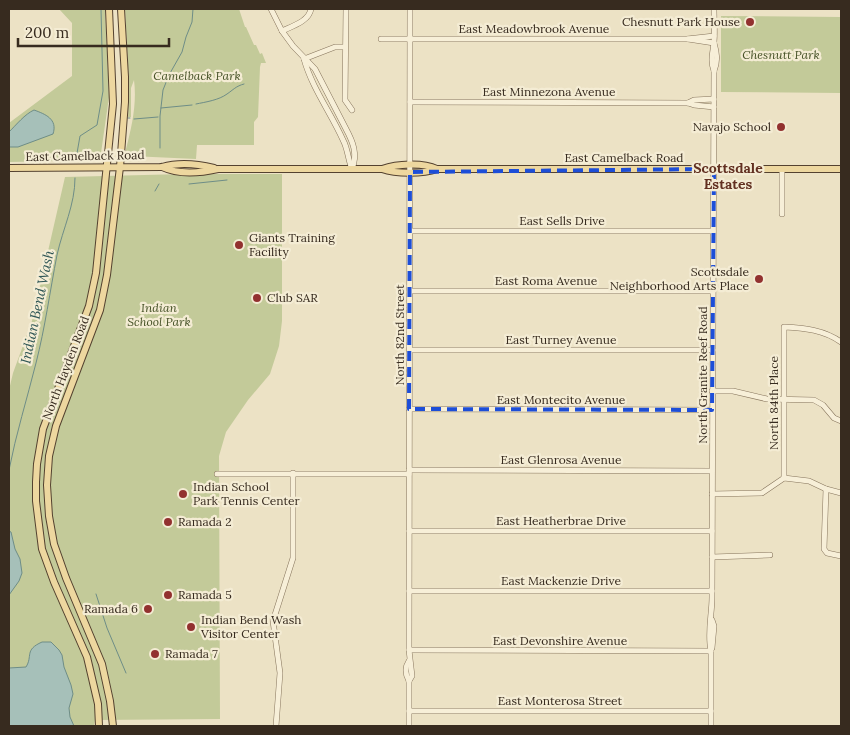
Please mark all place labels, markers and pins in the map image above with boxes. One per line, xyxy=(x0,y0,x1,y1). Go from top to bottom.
place label: Chesnutt Park House xyxy=(622,14,740,29)
marker: Chesnutt Park House xyxy=(744,16,756,28)
place label: Navajo School xyxy=(693,119,771,134)
marker: Navajo School xyxy=(775,121,787,133)
place label: Giants Training Facility xyxy=(249,230,335,259)
marker: Giants Training Facility xyxy=(233,239,245,251)
place label: Scottsdale Neighborhood Arts Place xyxy=(610,264,749,293)
marker: Scottsdale Neighborhood Arts Place xyxy=(753,273,765,285)
place label: Club SAR xyxy=(267,290,318,305)
marker: Club SAR xyxy=(251,292,263,304)
place label: Indian School Park Tennis Center xyxy=(193,479,301,508)
marker: Indian School Park Tennis Center xyxy=(177,488,189,500)
place label: Ramada 2 xyxy=(178,514,232,529)
marker: Ramada 2 xyxy=(162,516,174,528)
place label: Ramada 5 xyxy=(178,587,232,602)
marker: Ramada 5 xyxy=(162,589,174,601)
place label: Ramada 6 xyxy=(84,601,138,616)
marker: Ramada 6 xyxy=(142,603,154,615)
place label: Indian Bend Wash Visitor Center xyxy=(200,612,301,641)
marker: Indian Bend Wash Visitor Center xyxy=(185,621,197,633)
place label: Ramada 7 xyxy=(165,646,218,661)
marker: Ramada 7 xyxy=(149,648,161,660)

